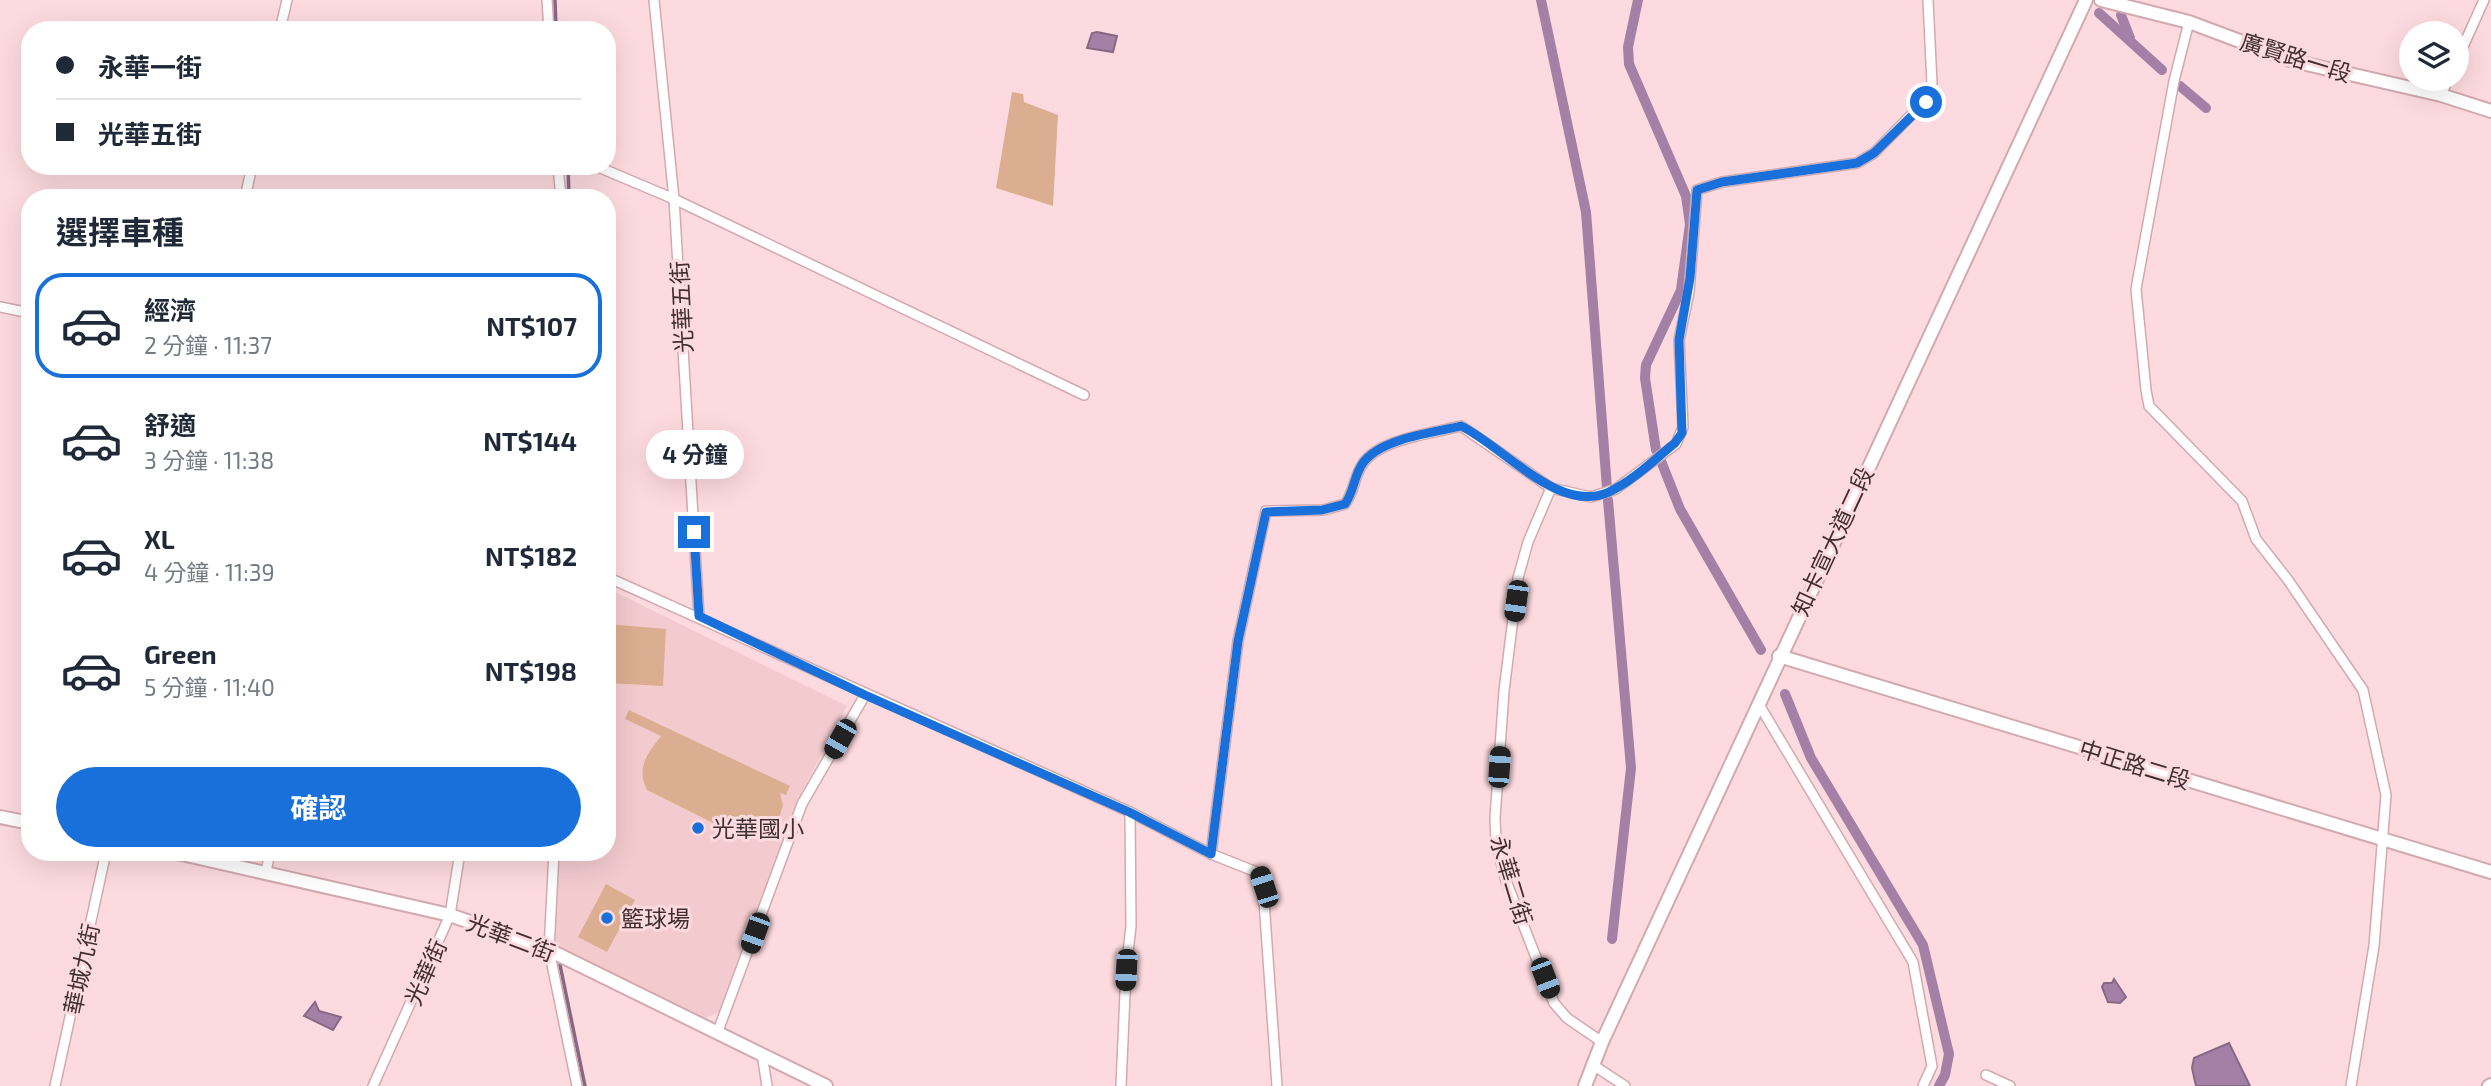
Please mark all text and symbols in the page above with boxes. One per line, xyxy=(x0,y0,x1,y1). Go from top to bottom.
map controls xyxy=(2399,21,2469,91)
button: layers xyxy=(2399,21,2469,91)
street label: 廣賢路一段 xyxy=(2237,27,2355,87)
text: 永華一街 xyxy=(98,51,202,82)
route start xyxy=(1910,86,1942,118)
text: 光華五街 xyxy=(98,118,202,149)
text: 選擇車種 xyxy=(56,212,184,250)
street label: 光華五街 xyxy=(665,260,697,354)
icon: car xyxy=(60,294,123,357)
text: 經濟 xyxy=(144,294,196,325)
text: NT$107 xyxy=(486,310,577,341)
text: 2 分鐘 · 11:37 xyxy=(144,331,272,359)
icon: car xyxy=(60,409,123,472)
text: 舒適 xyxy=(144,409,196,440)
text: NT$144 xyxy=(483,425,577,456)
callout: 4 分鐘 xyxy=(645,430,743,480)
text: 4 分鐘 xyxy=(662,440,728,468)
text: 3 分鐘 · 11:38 xyxy=(144,446,274,474)
street label: 知卡宣大道二段 xyxy=(1785,462,1879,620)
route end xyxy=(678,516,710,548)
text: XL xyxy=(144,523,175,554)
icon: car xyxy=(60,524,123,587)
text: NT$182 xyxy=(485,540,577,571)
text: 4 分鐘 · 11:39 xyxy=(144,558,275,586)
car xyxy=(1503,579,1530,623)
text: Green xyxy=(144,638,217,669)
icon: car xyxy=(60,639,123,702)
text: NT$198 xyxy=(485,655,577,686)
text: 5 分鐘 · 11:40 xyxy=(144,673,275,701)
car xyxy=(821,716,860,762)
street label: 中正路二段 xyxy=(2076,734,2194,794)
car xyxy=(1488,745,1511,789)
button: 確認 xyxy=(56,767,581,847)
place label: 光華國小 xyxy=(712,814,804,842)
marker: 光華國小 xyxy=(690,820,706,836)
street label: 永華二街 xyxy=(1485,832,1539,928)
car xyxy=(1248,864,1281,910)
place label: 籃球場 xyxy=(621,904,690,932)
street label: 光華二街 xyxy=(463,907,559,967)
marker: 籃球場 xyxy=(599,910,615,926)
car xyxy=(738,910,773,956)
street label: 華城九街 xyxy=(58,921,104,1017)
street label: 光華街 xyxy=(398,935,452,1009)
car xyxy=(1115,948,1138,992)
car xyxy=(1528,955,1563,1001)

